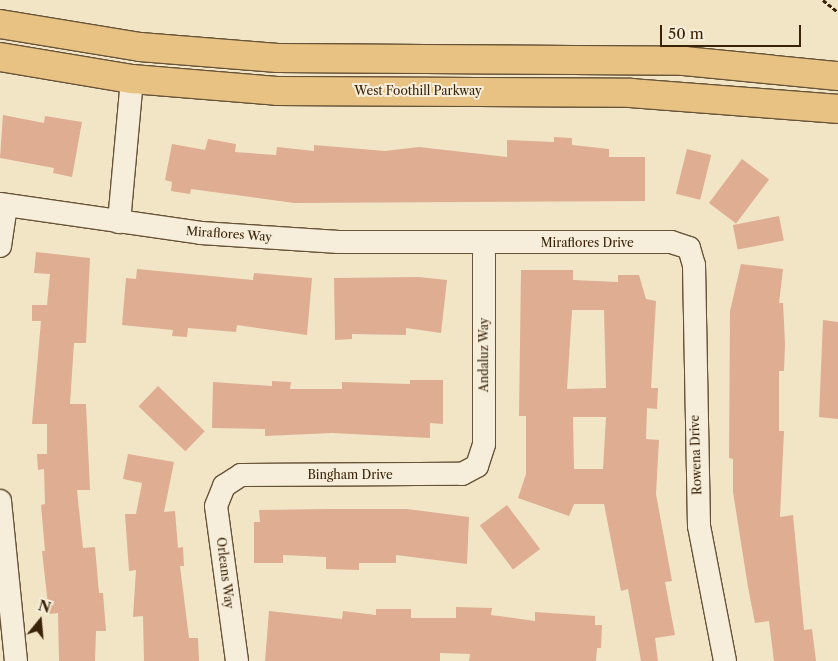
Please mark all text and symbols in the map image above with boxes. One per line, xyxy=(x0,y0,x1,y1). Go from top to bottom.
scale bar xyxy=(663,15,804,47)
text: 50 m xyxy=(668,24,704,43)
street label: West Foothill Parkway xyxy=(354,84,482,98)
street label: Miraflores Way xyxy=(185,224,273,244)
street label: Miraflores Drive xyxy=(540,236,634,250)
street label: Andaluz Way xyxy=(477,317,491,393)
street label: Rowena Drive xyxy=(687,415,705,495)
street label: Bingham Drive xyxy=(307,468,393,482)
street label: Orleans Way xyxy=(213,536,237,610)
north arrow xyxy=(15,596,65,646)
text: N xyxy=(36,596,53,617)

